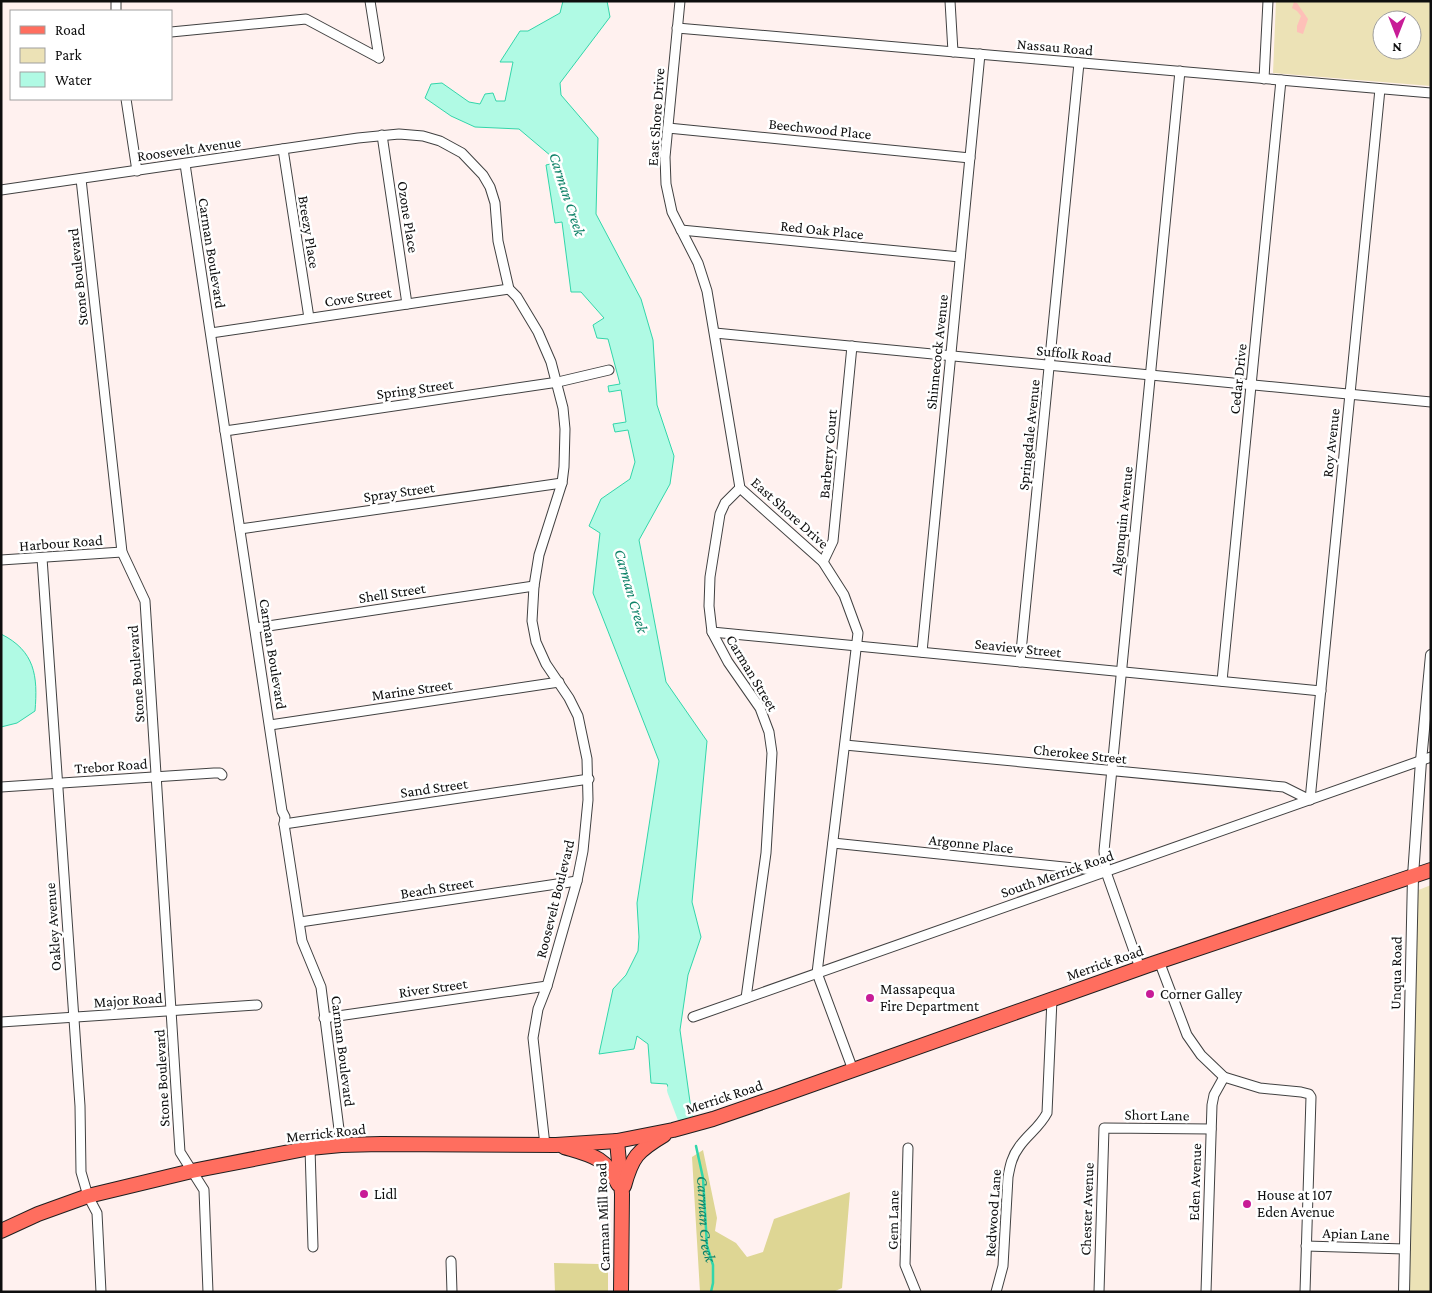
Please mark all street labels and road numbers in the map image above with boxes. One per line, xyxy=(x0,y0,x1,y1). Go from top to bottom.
street label: Nassau Road xyxy=(1016,36,1094,58)
street label: East Shore Drive xyxy=(645,67,667,167)
street label: Beechwood Place xyxy=(768,116,873,142)
street label: Roosevelt Avenue xyxy=(136,134,242,164)
street label: Ozone Place xyxy=(394,180,422,254)
street label: Breezy Place xyxy=(294,194,323,270)
street label: Carman Boulevard xyxy=(195,197,229,310)
street label: Red Oak Place xyxy=(780,218,865,242)
street label: Stone Boulevard xyxy=(65,228,91,326)
street label: Cove Street xyxy=(323,284,394,310)
street label: Shinnecock Avenue xyxy=(923,293,951,410)
street label: Suffolk Road xyxy=(1036,342,1113,366)
street label: Cedar Drive xyxy=(1226,342,1250,415)
street label: Spring Street xyxy=(376,376,456,403)
street label: Springdale Avenue xyxy=(1015,378,1044,492)
street label: Roy Avenue xyxy=(1319,407,1344,478)
street label: Barberry Court xyxy=(816,408,841,499)
street label: Algonquin Avenue xyxy=(1108,465,1137,577)
street label: East Shore Drive xyxy=(748,474,832,552)
street label: Spray Street xyxy=(362,479,437,506)
street label: Harbour Road xyxy=(19,532,103,554)
street label: Shell Street xyxy=(357,580,428,606)
street label: Carman Boulevard xyxy=(256,598,290,711)
street label: Stone Boulevard xyxy=(125,625,147,723)
street label: Carman Street xyxy=(723,632,782,715)
street label: Seaview Street xyxy=(974,636,1063,661)
street label: Marine Street xyxy=(371,676,454,704)
street label: Cherokee Street xyxy=(1032,741,1129,767)
street label: Trebor Road xyxy=(74,755,148,777)
street label: Sand Street xyxy=(399,775,470,801)
street label: Argonne Place xyxy=(928,832,1014,857)
street label: Roosevelt Boulevard xyxy=(533,838,577,960)
street label: South Merrick Road xyxy=(998,847,1116,901)
street label: Beach Street xyxy=(399,874,476,902)
street label: Oakley Avenue xyxy=(42,882,65,972)
street label: Unqua Road xyxy=(1387,936,1406,1010)
street label: Merrick Road xyxy=(1064,942,1146,984)
street label: River Street xyxy=(398,975,469,1001)
street label: Major Road xyxy=(93,990,163,1011)
street label: Carman Boulevard xyxy=(328,995,358,1107)
street label: Stone Boulevard xyxy=(151,1029,173,1127)
street label: Merrick Road xyxy=(683,1077,765,1117)
street label: Short Lane xyxy=(1125,1106,1190,1124)
street label: Merrick Road xyxy=(285,1121,367,1145)
street label: Eden Avenue xyxy=(1186,1142,1204,1221)
street label: Carman Mill Road xyxy=(593,1162,613,1271)
street label: Chester Avenue xyxy=(1077,1162,1097,1256)
street label: Redwood Lane xyxy=(982,1168,1004,1258)
street label: Gem Lane xyxy=(884,1189,902,1250)
street label: Apian Lane xyxy=(1322,1225,1390,1244)

